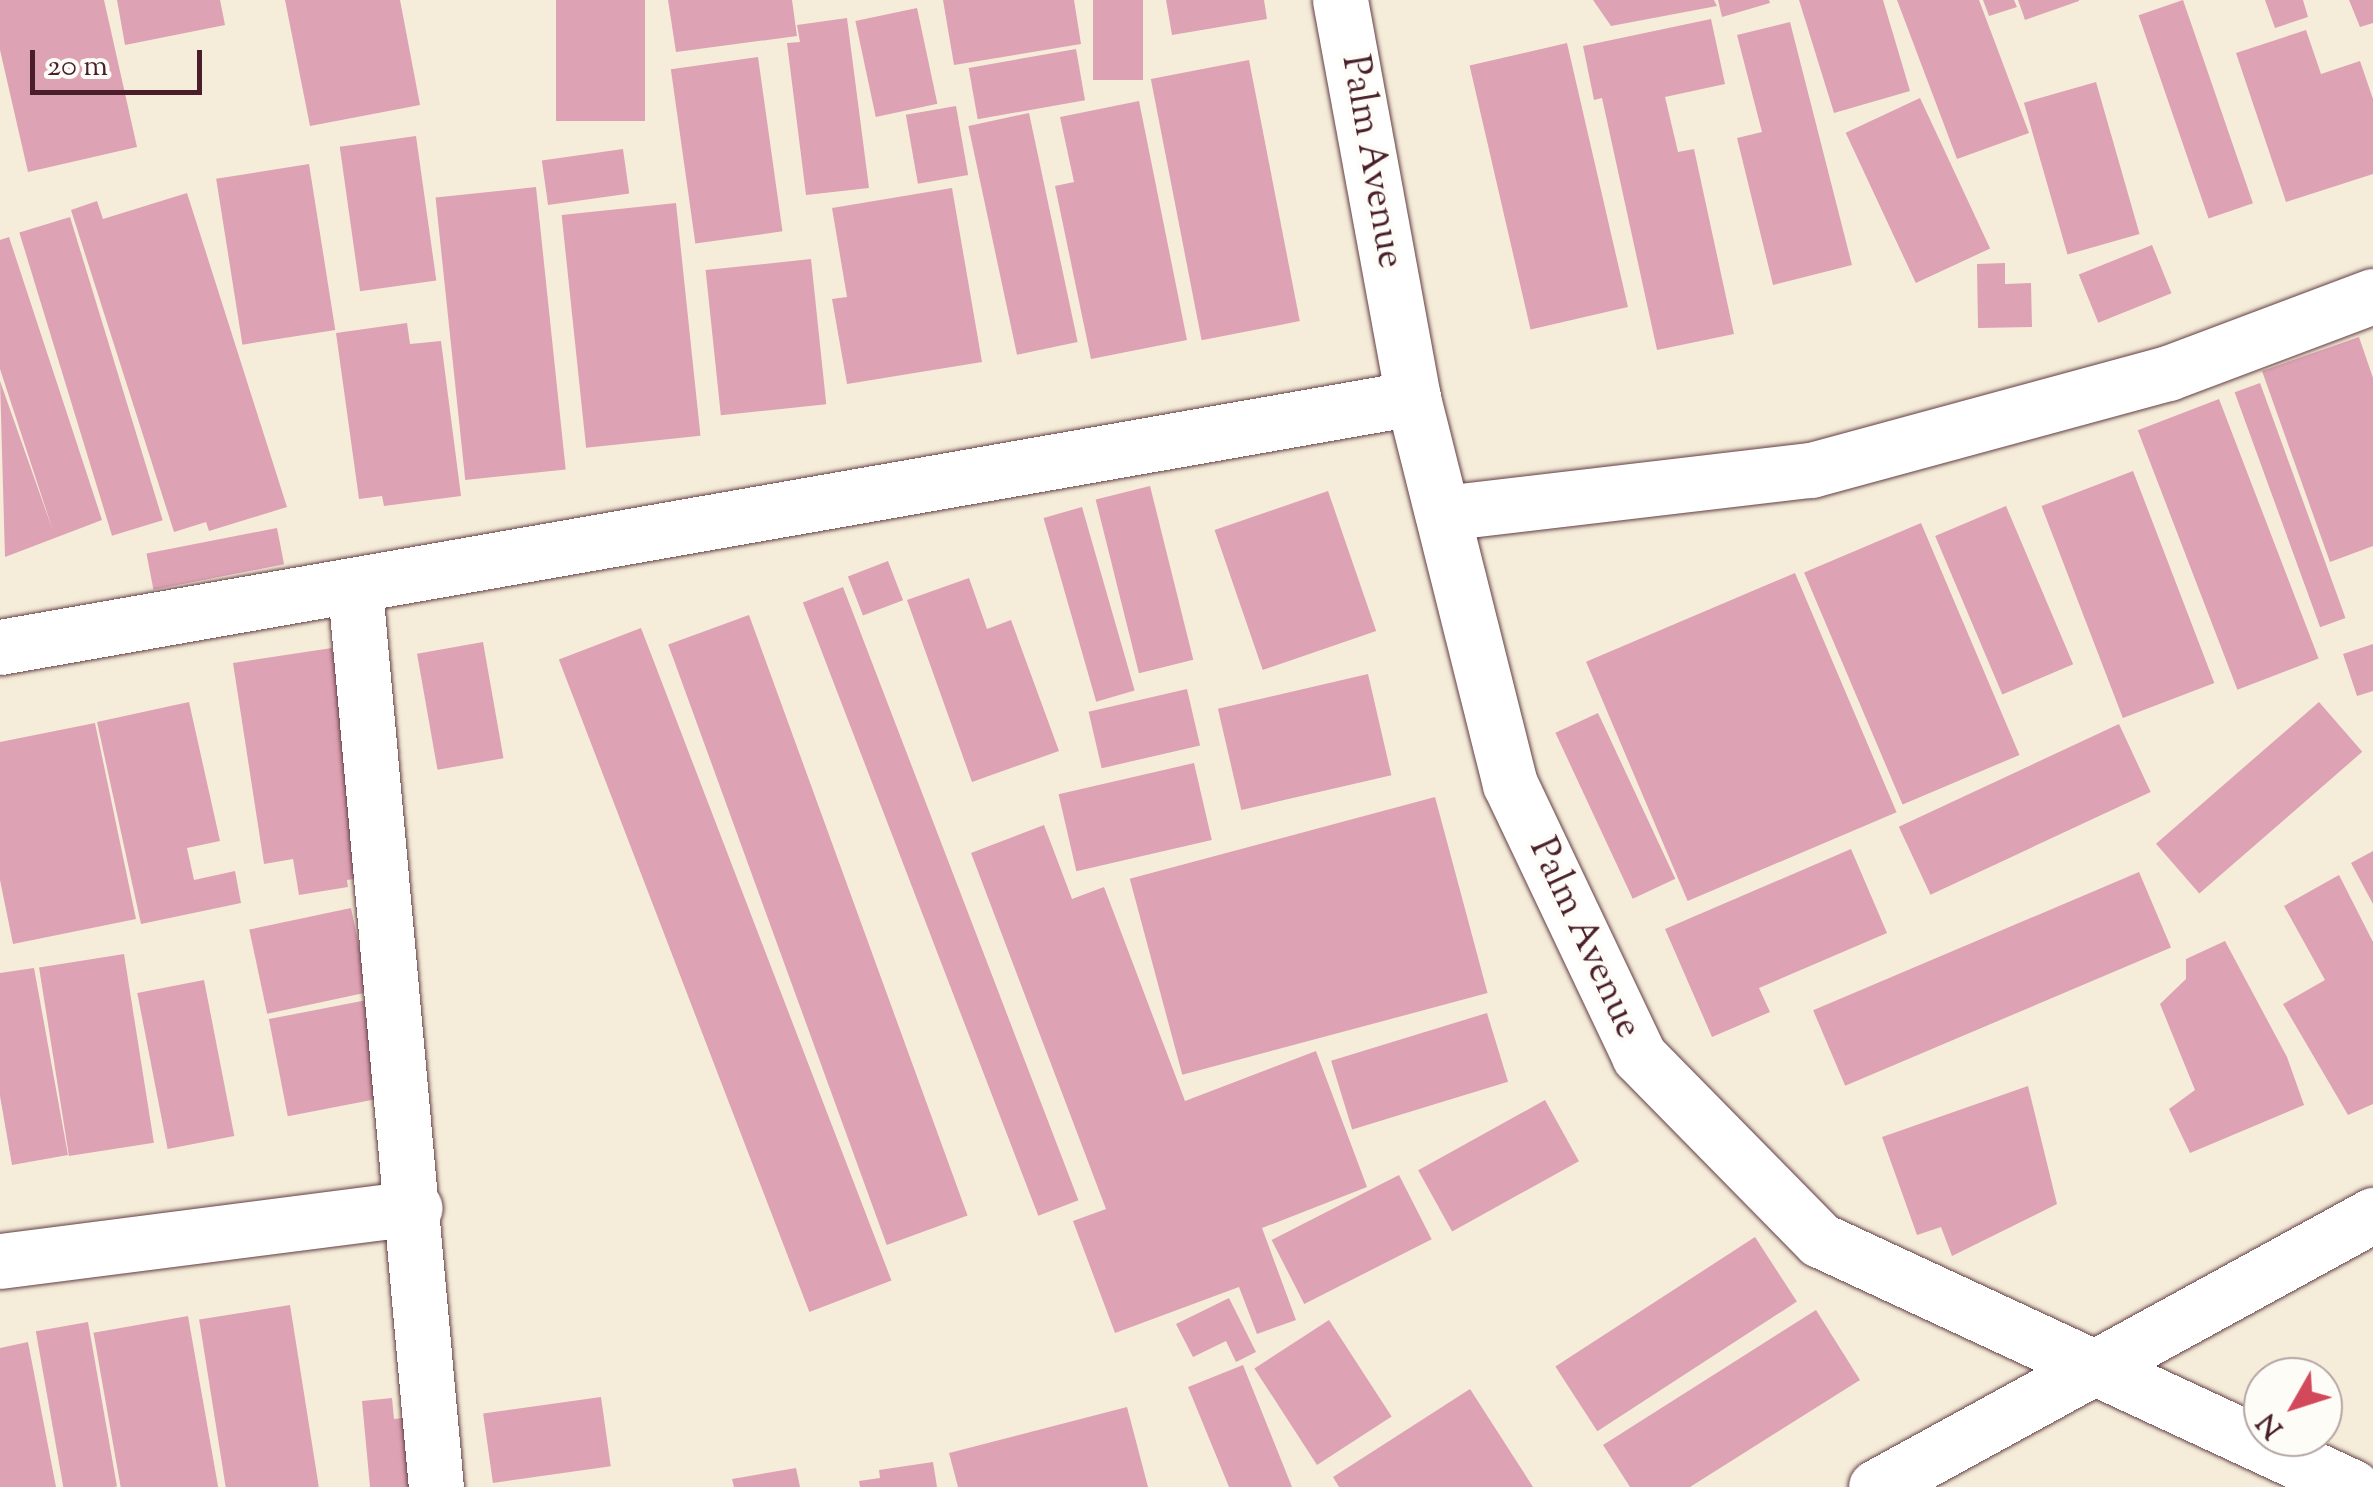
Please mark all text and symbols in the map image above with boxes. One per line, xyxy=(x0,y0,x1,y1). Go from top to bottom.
scale bar xyxy=(35,30,208,92)
text: 20 m xyxy=(47,46,108,89)
street label: Palm Avenue xyxy=(1329,52,1411,272)
street label: Palm Avenue xyxy=(1517,832,1649,1046)
north arrow xyxy=(2243,1357,2343,1457)
text: N xyxy=(2249,1403,2294,1446)

